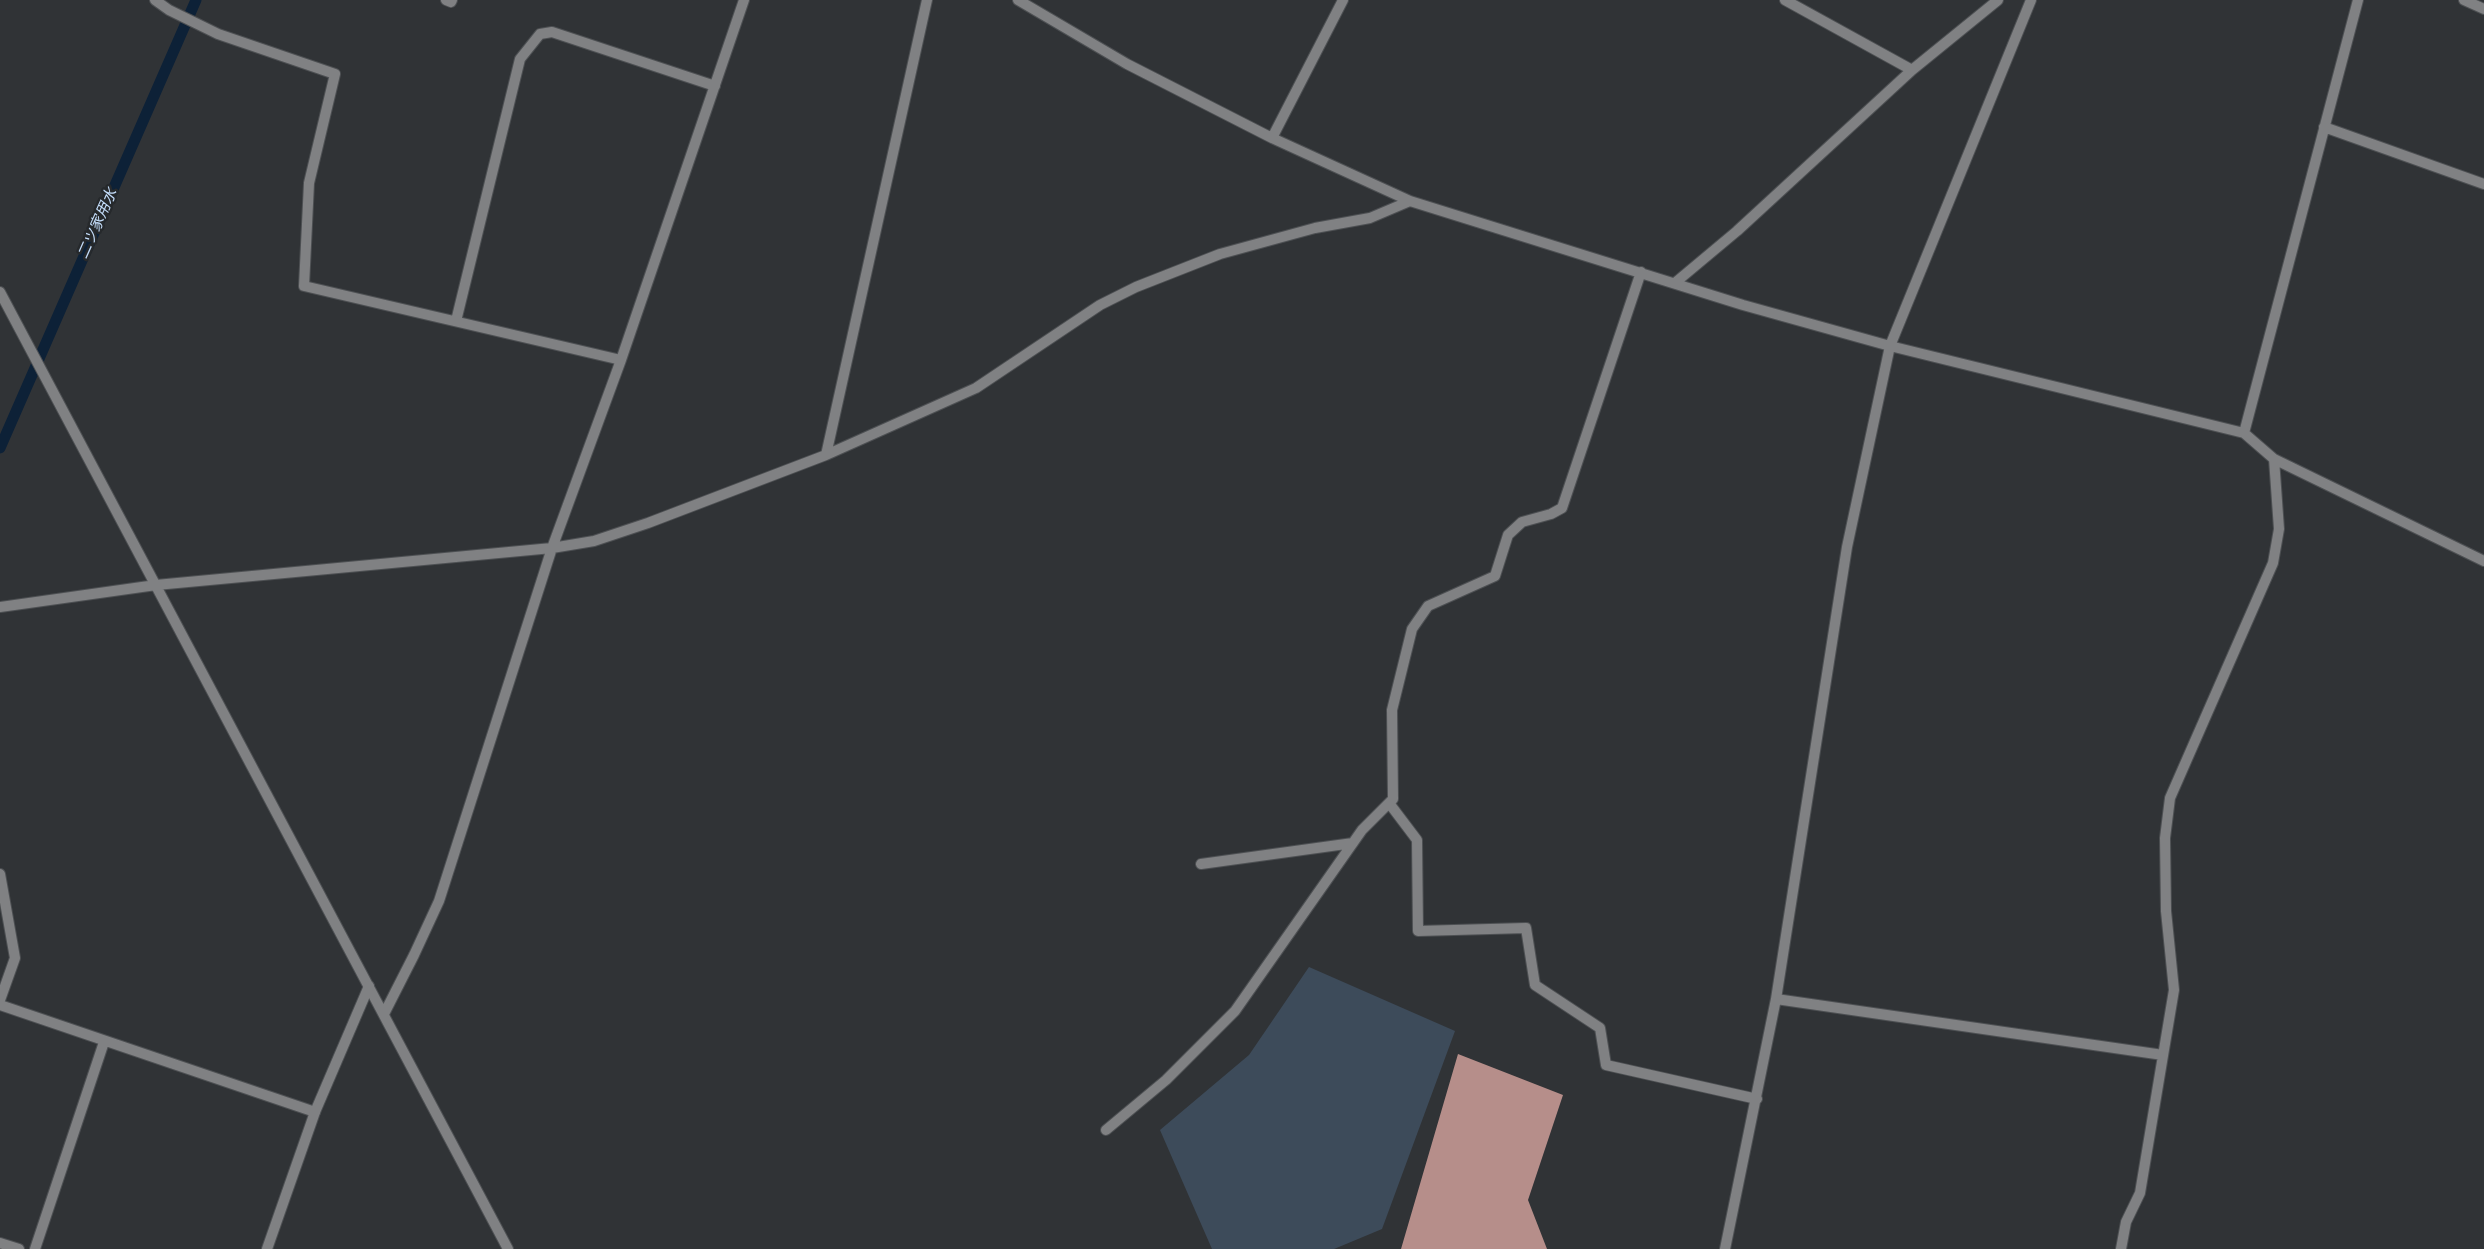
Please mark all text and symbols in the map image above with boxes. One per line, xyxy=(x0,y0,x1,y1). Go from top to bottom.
water label: 二ツ家用水 xyxy=(75,186,121,262)

